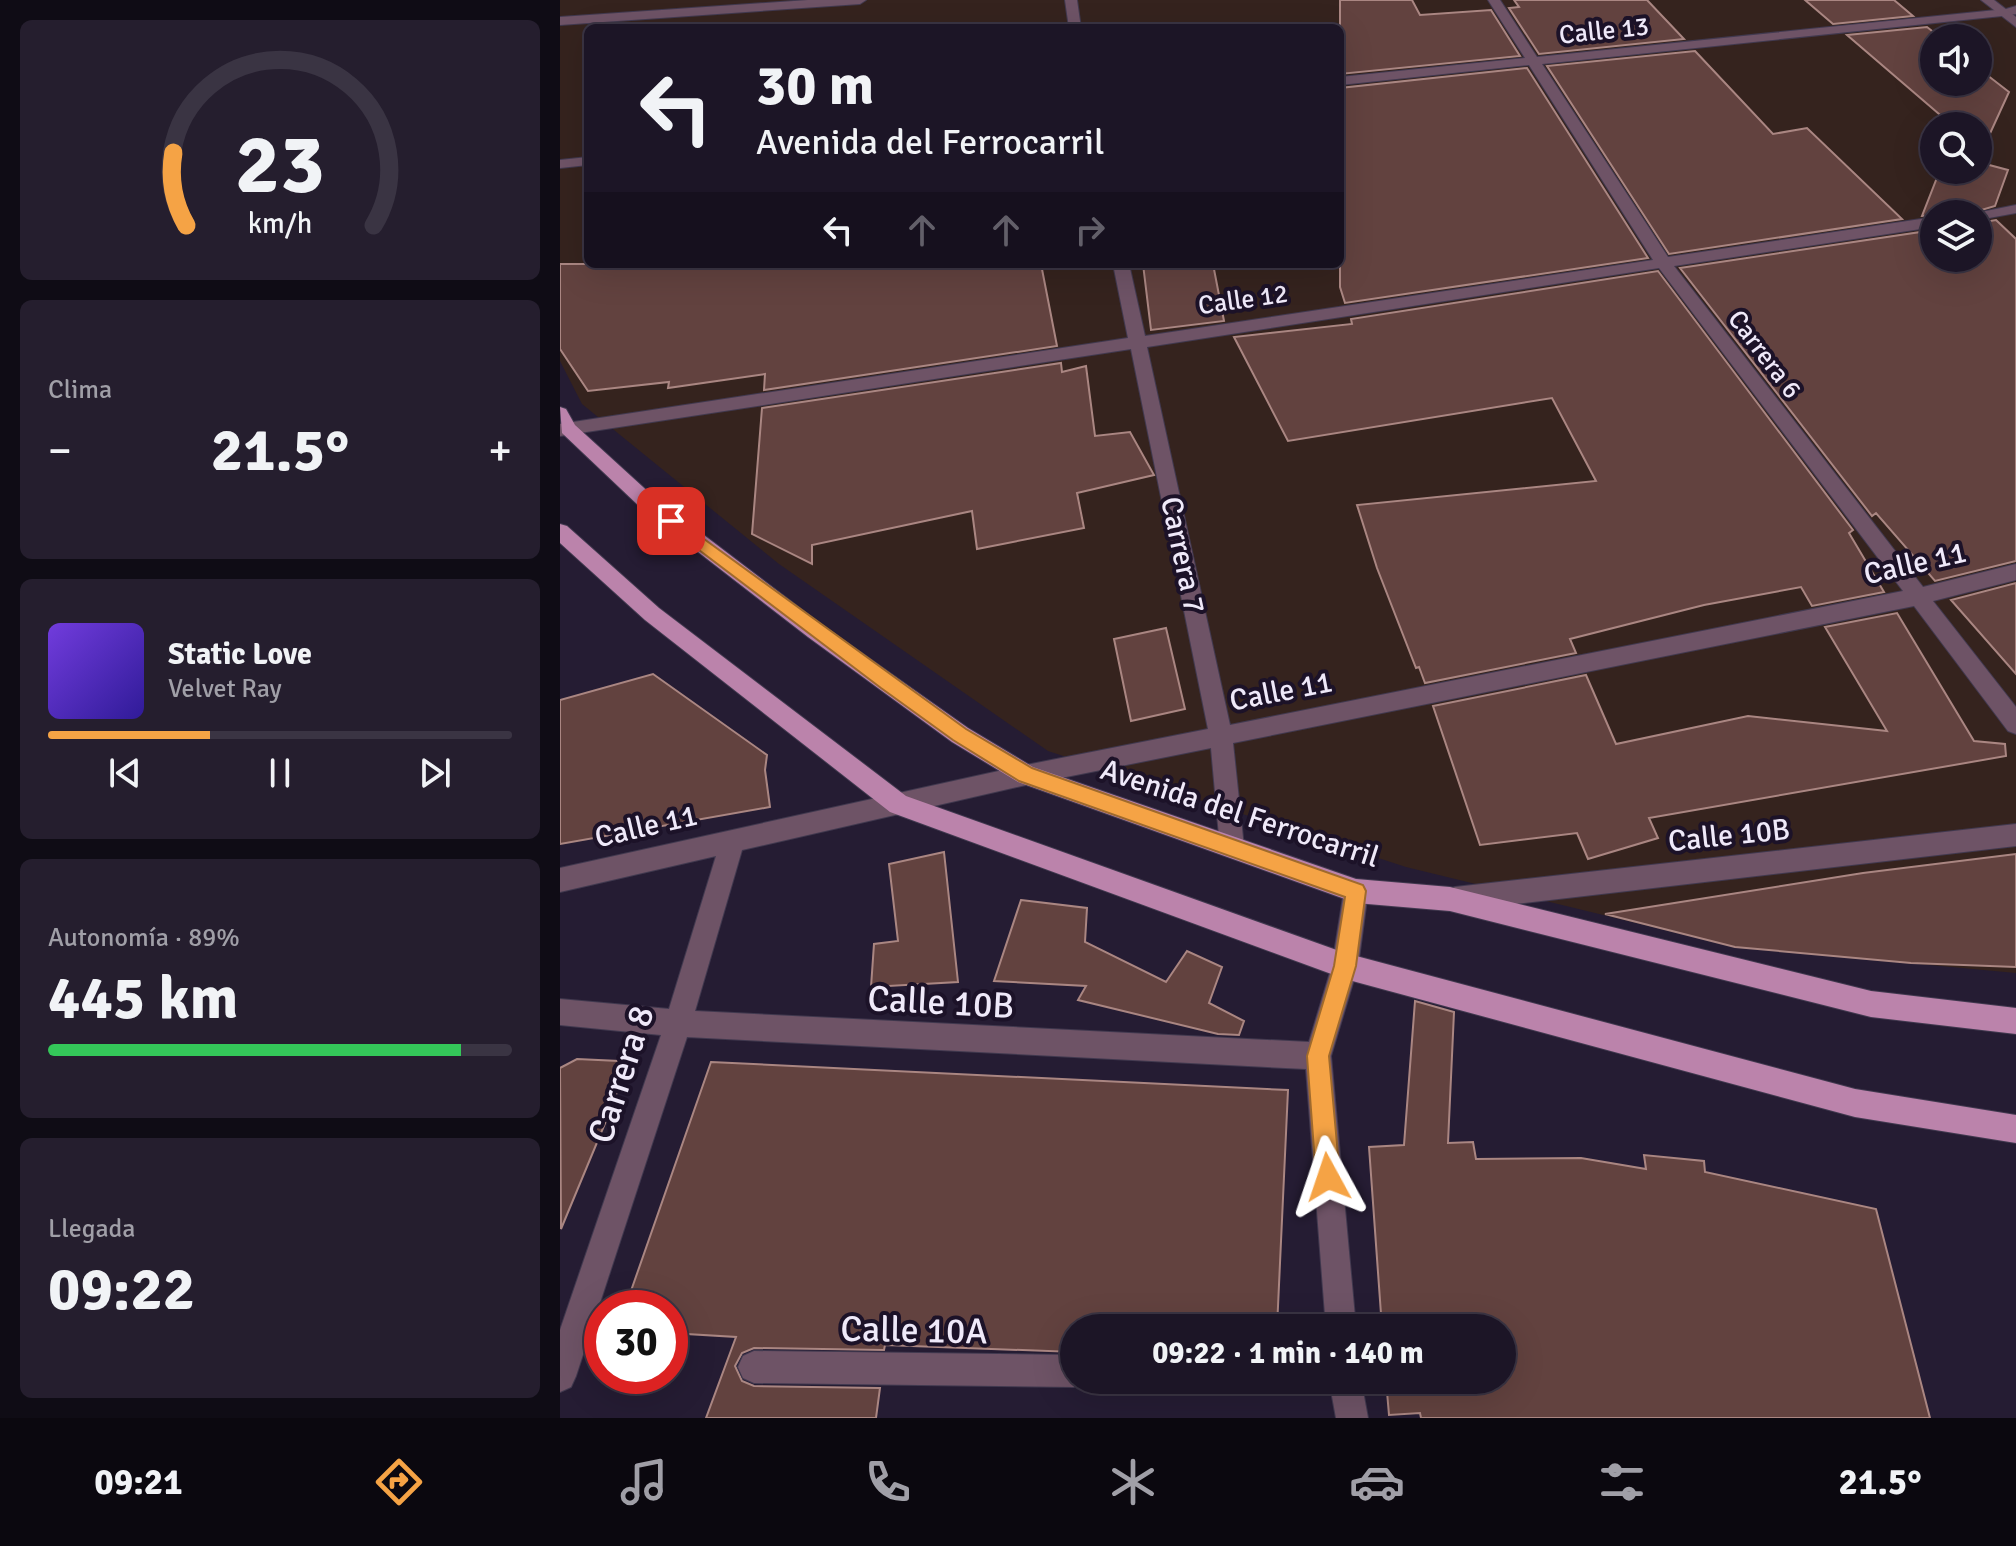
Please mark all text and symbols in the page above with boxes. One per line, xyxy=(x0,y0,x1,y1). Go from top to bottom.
street label: Calle 13 xyxy=(1558,10,1651,52)
map controls xyxy=(1920,24,1992,272)
button: sound xyxy=(1920,24,1992,96)
text: 30 m xyxy=(756,51,874,120)
icon: left xyxy=(624,56,728,160)
button: search xyxy=(1920,112,1992,184)
text: 23 xyxy=(235,113,325,215)
text: Avenida del Ferrocarril xyxy=(756,120,1105,165)
button: layers xyxy=(1920,200,1992,272)
text: km/h xyxy=(248,206,312,241)
icon: left xyxy=(816,208,860,252)
icon: ahead xyxy=(900,208,944,252)
icon: ahead xyxy=(984,208,1028,252)
icon: right xyxy=(1068,208,1112,252)
street label: Calle 12 xyxy=(1196,278,1290,322)
street label: Carrera 6 xyxy=(1721,304,1808,405)
text: Clima xyxy=(48,374,112,406)
text: 21.5° xyxy=(211,414,349,488)
text: − xyxy=(48,424,72,478)
text: + xyxy=(488,424,512,478)
pin xyxy=(637,487,705,555)
street label: Carrera 7 xyxy=(1152,493,1213,617)
icon: arrive xyxy=(649,499,693,543)
street label: Calle 11 xyxy=(1860,534,1970,593)
text: Static Love xyxy=(168,636,312,673)
street label: Calle 11 xyxy=(1226,663,1336,720)
text: Velvet Ray xyxy=(168,673,282,705)
icon: previous xyxy=(103,751,147,795)
icon: pause xyxy=(258,751,302,795)
icon: next xyxy=(413,751,457,795)
street label: Avenida del Ferrocarril xyxy=(1096,751,1384,876)
street label: Calle 11 xyxy=(591,797,701,856)
street label: Calle 10B xyxy=(1666,811,1792,860)
text: Autonomía · 89% xyxy=(48,922,240,954)
text: 445 km xyxy=(48,962,238,1036)
street label: Calle 10B xyxy=(866,976,1015,1029)
street label: Carrera 8 xyxy=(578,1000,665,1149)
position arrow xyxy=(1286,1135,1370,1219)
text: Llegada xyxy=(48,1213,135,1245)
text: 09:22 xyxy=(48,1253,195,1327)
speed limit sign: 30 xyxy=(584,1290,688,1394)
street label: Calle 10A xyxy=(840,1307,988,1354)
text: 09:22 · 1 min · 140 m xyxy=(1152,1335,1424,1372)
icon: directions xyxy=(371,1454,427,1510)
icon: music xyxy=(616,1454,672,1510)
icon: phone xyxy=(860,1454,916,1510)
icon: climate xyxy=(1105,1454,1161,1510)
icon: car xyxy=(1349,1454,1405,1510)
icon: filters xyxy=(1594,1454,1650,1510)
text: 09:21 xyxy=(94,1460,183,1505)
text: 21.5° xyxy=(1839,1460,1922,1505)

